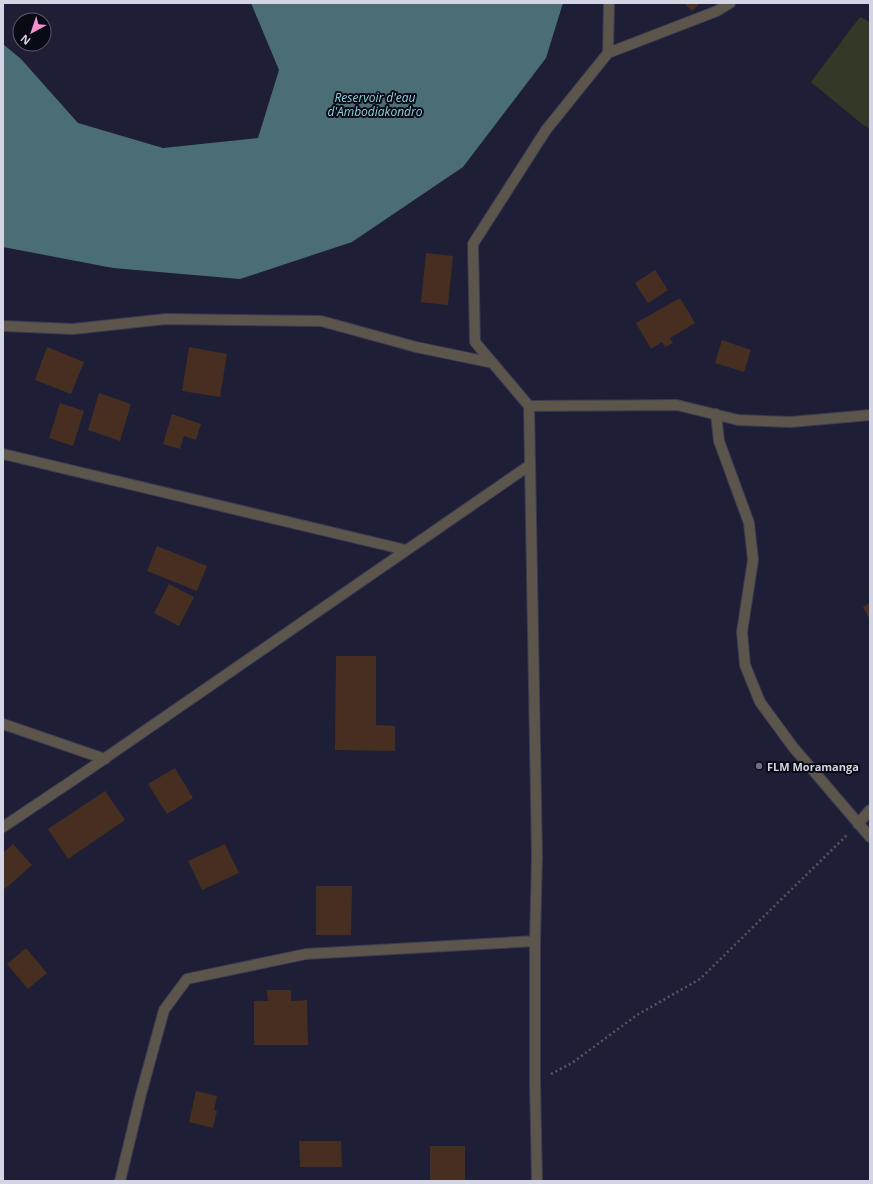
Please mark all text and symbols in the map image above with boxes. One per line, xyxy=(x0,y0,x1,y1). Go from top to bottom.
north arrow xyxy=(12,12,52,52)
text: N xyxy=(17,31,34,49)
water label: Reservoir d'eau d'Ambodiakondro xyxy=(327,89,423,120)
place label: FLM Moramanga xyxy=(767,759,859,774)
marker: FLM Moramanga xyxy=(754,761,764,771)

